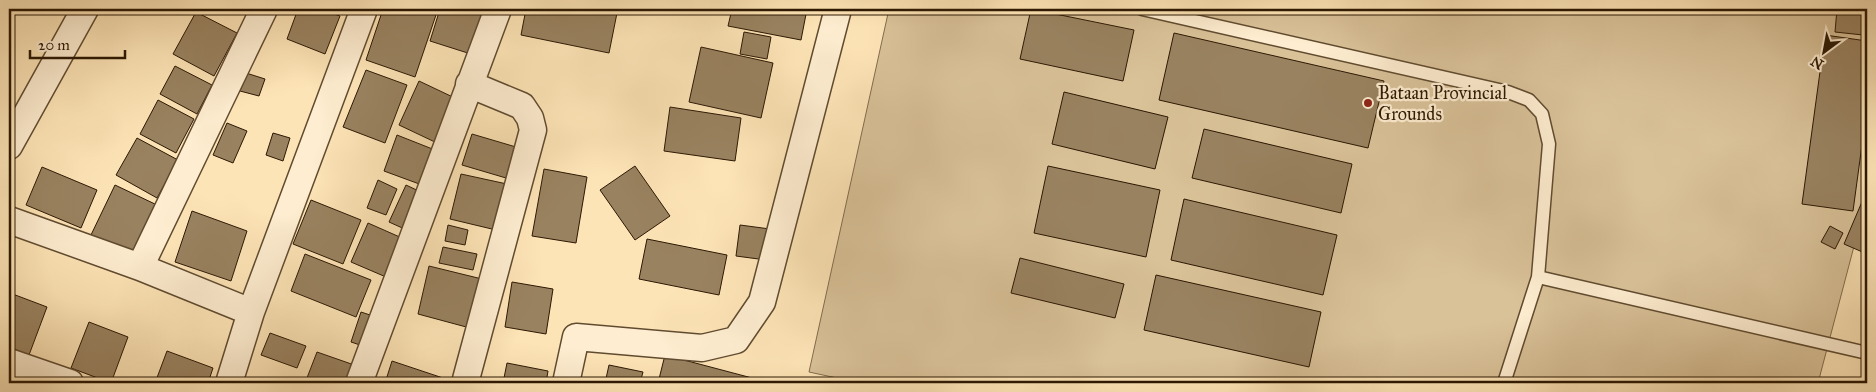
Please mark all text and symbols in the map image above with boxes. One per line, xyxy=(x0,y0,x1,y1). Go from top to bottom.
scale bar xyxy=(30,28,125,60)
north arrow xyxy=(1798,28,1848,78)
text: 20 m xyxy=(38,36,70,54)
text: N xyxy=(1808,52,1827,73)
place label: Bataan Provincial Grounds xyxy=(1378,82,1507,125)
marker: Bataan Provincial Grounds xyxy=(1362,97,1374,109)

